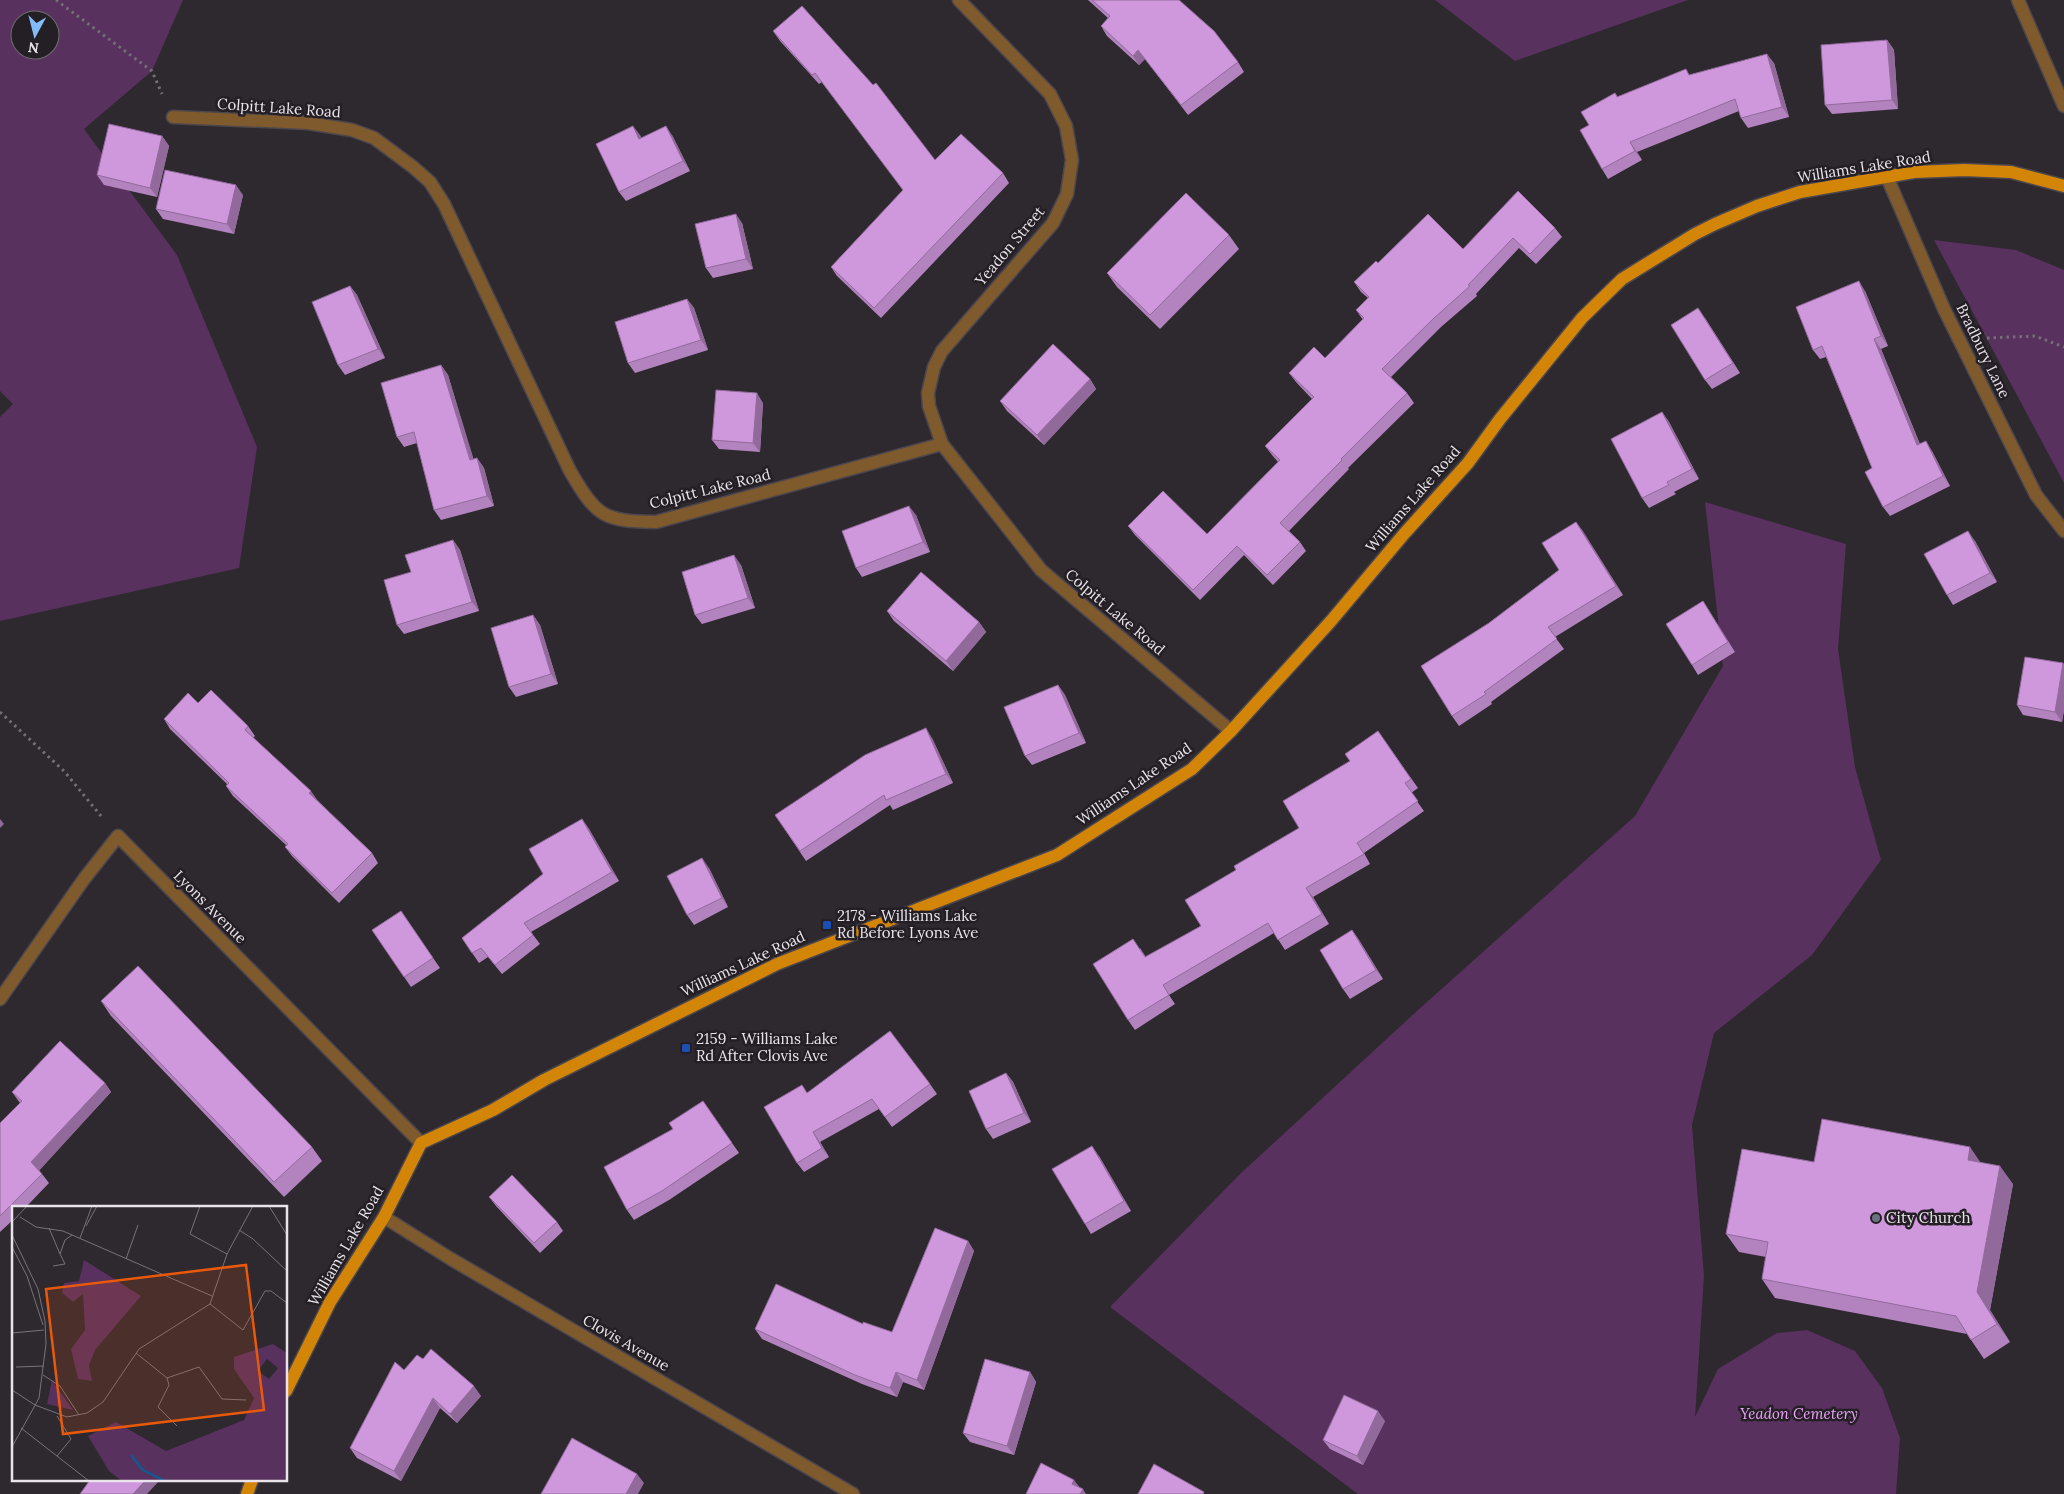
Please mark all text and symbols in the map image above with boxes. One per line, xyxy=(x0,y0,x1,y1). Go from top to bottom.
north arrow xyxy=(10,10,60,60)
text: N xyxy=(27,38,40,57)
street label: Colpitt Lake Road xyxy=(217,94,342,121)
street label: Williams Lake Road xyxy=(1796,147,1932,186)
street label: Yeadon Street xyxy=(970,202,1048,290)
street label: Bradbury Lane xyxy=(1952,301,2014,401)
street label: Williams Lake Road xyxy=(1361,442,1464,556)
street label: Colpitt Lake Road xyxy=(647,464,772,513)
street label: Colpitt Lake Road xyxy=(1062,564,1169,659)
street label: Williams Lake Road xyxy=(1072,738,1195,829)
street label: Lyons Avenue xyxy=(170,866,251,947)
place label: 2178 - Williams Lake Rd Before Lyons Ave xyxy=(837,906,979,942)
marker: 2178 - Williams Lake Rd Before Lyons Ave xyxy=(821,919,833,931)
street label: Williams Lake Road xyxy=(678,926,808,1001)
place label: 2159 - Williams Lake Rd After Clovis Ave xyxy=(696,1029,838,1065)
marker: 2159 - Williams Lake Rd After Clovis Ave xyxy=(680,1042,692,1054)
street label: Williams Lake Road xyxy=(304,1183,388,1309)
inset map xyxy=(12,1206,288,1482)
place label: City Church xyxy=(1886,1208,1970,1227)
marker: City Church xyxy=(1870,1212,1882,1224)
street label: Clovis Avenue xyxy=(580,1310,673,1375)
park label: Yeadon Cemetery xyxy=(1740,1404,1858,1423)

